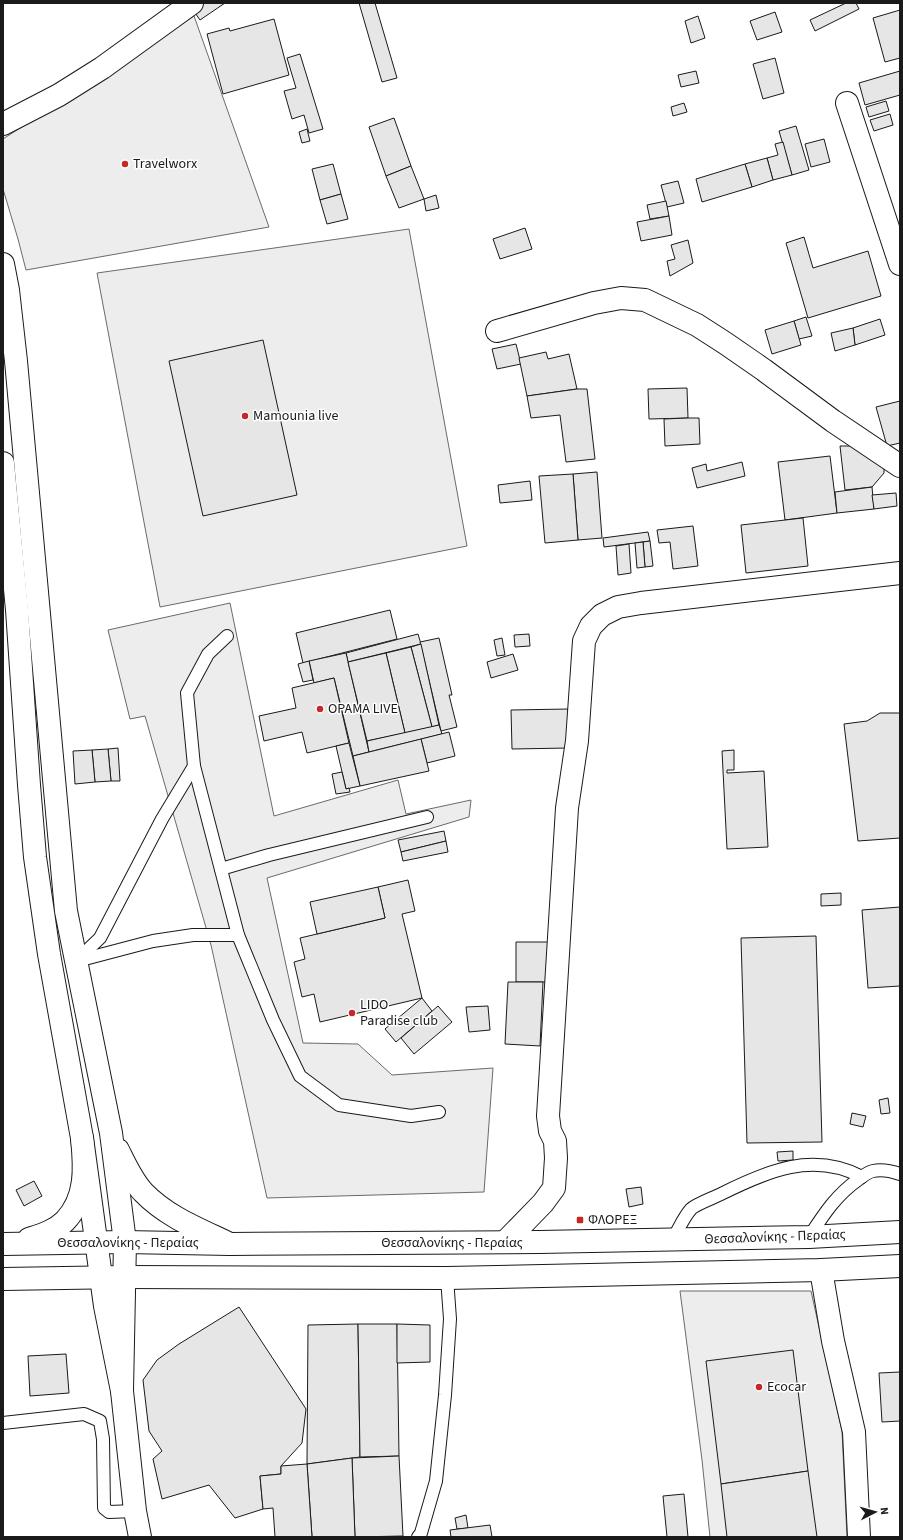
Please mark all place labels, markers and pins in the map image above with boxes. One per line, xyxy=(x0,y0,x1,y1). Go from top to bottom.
place label: Travelworx xyxy=(133,154,198,174)
marker: Travelworx xyxy=(120,159,130,169)
place label: Mamounia live xyxy=(253,406,339,426)
marker: Mamounia live xyxy=(240,411,250,421)
place label: ΟΡΑΜΑ LIVE xyxy=(328,699,398,719)
marker: ΟΡΑΜΑ LIVE xyxy=(315,704,325,714)
place label: LIDO Paradise club xyxy=(360,995,438,1031)
marker: LIDO Paradise club xyxy=(347,1008,357,1018)
place label: ΦΛΟΡΕΞ xyxy=(588,1210,637,1230)
marker: ΦΛΟΡΕΞ xyxy=(575,1215,585,1225)
place label: Ecocar xyxy=(767,1377,806,1397)
marker: Ecocar xyxy=(754,1382,764,1392)

